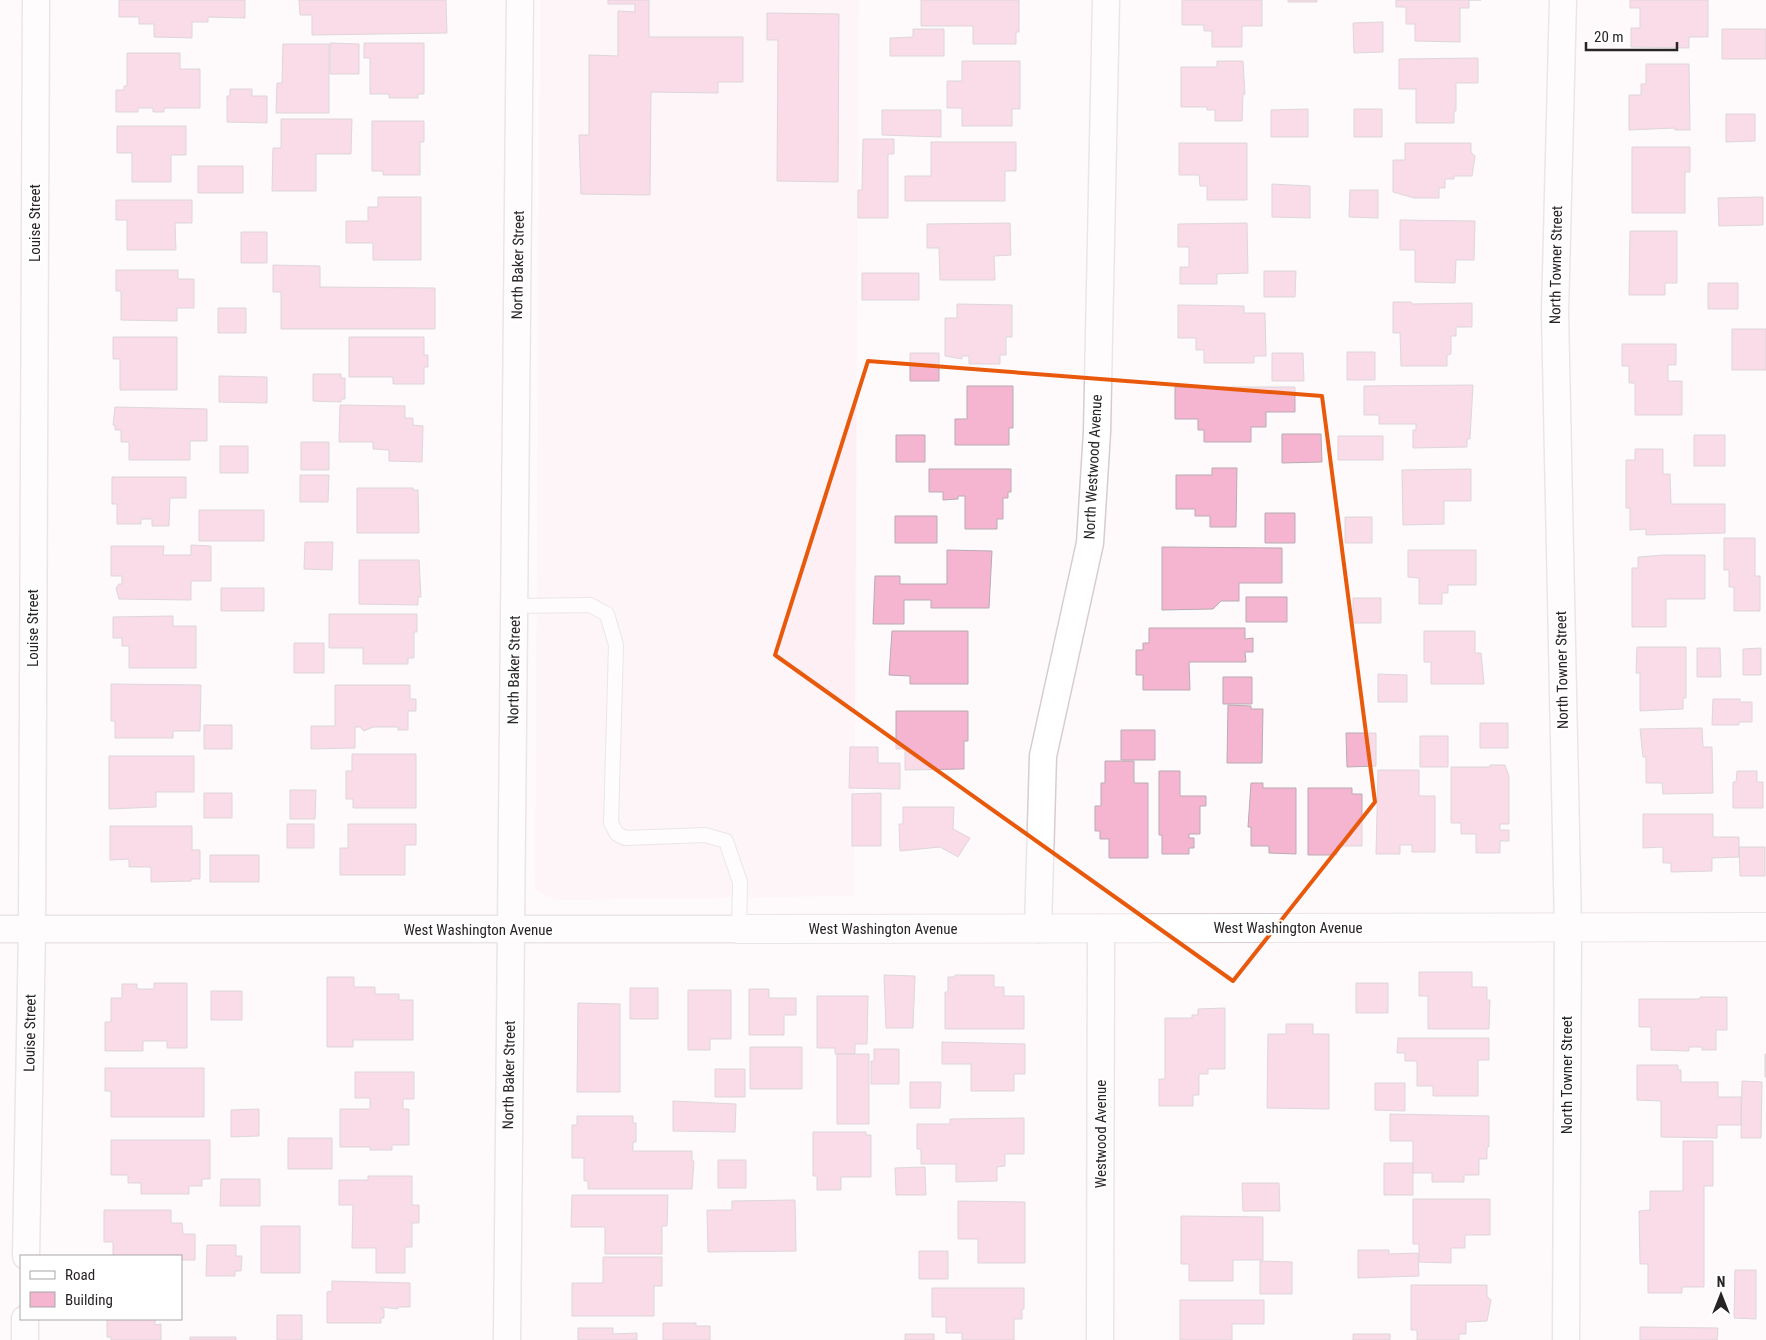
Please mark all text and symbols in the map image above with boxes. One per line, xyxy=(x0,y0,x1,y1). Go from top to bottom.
scale bar xyxy=(1586,20,1677,52)
text: 20 m xyxy=(1594,28,1624,46)
street label: Louise Street xyxy=(26,184,44,262)
street label: North Towner Street xyxy=(1546,206,1566,324)
street label: North Baker Street xyxy=(508,210,528,320)
street label: North Westwood Avenue xyxy=(1080,394,1106,540)
street label: Louise Street xyxy=(24,589,42,667)
street label: North Towner Street xyxy=(1552,611,1572,729)
street label: North Baker Street xyxy=(504,615,524,725)
street label: West Washington Avenue xyxy=(1213,919,1363,937)
street label: West Washington Avenue xyxy=(808,920,958,938)
street label: West Washington Avenue xyxy=(403,921,553,939)
street label: Louise Street xyxy=(20,994,40,1072)
street label: North Towner Street xyxy=(1558,1016,1576,1134)
street label: North Baker Street xyxy=(499,1020,519,1130)
street label: Westwood Avenue xyxy=(1092,1080,1110,1188)
legend xyxy=(20,1255,182,1320)
text: Road xyxy=(65,1266,95,1284)
north arrow xyxy=(1696,1270,1746,1320)
text: N xyxy=(1717,1274,1725,1290)
text: Building xyxy=(65,1291,113,1309)

